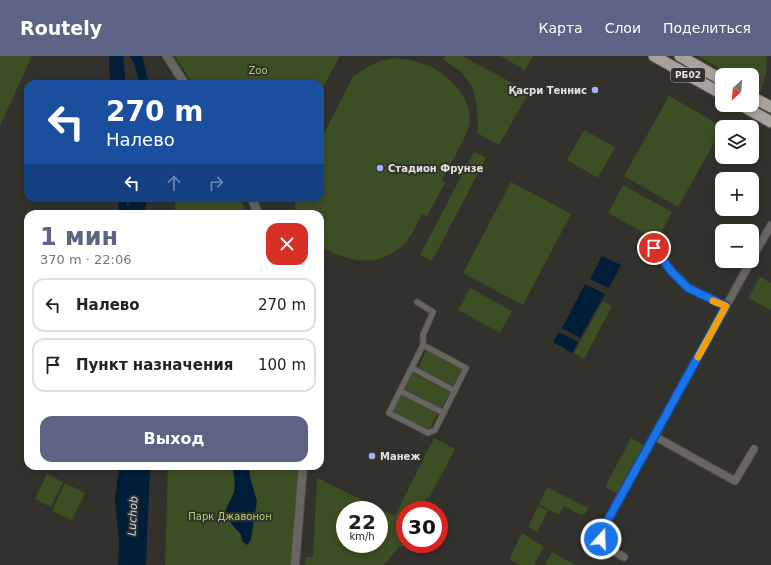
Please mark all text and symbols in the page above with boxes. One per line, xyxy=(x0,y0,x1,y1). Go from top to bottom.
text: Routely xyxy=(20,17,102,39)
text: Карта xyxy=(539,20,583,36)
text: Слои xyxy=(605,20,641,36)
text: Поделиться xyxy=(663,20,751,36)
park label: Zoo xyxy=(248,65,268,76)
road number: РБ02 xyxy=(671,68,705,82)
north arrow xyxy=(715,68,759,112)
map controls xyxy=(715,68,759,268)
place label: Қасри Теннис xyxy=(509,85,587,96)
marker: Қасри Теннис xyxy=(590,85,600,95)
text: 270 m xyxy=(106,95,203,128)
icon: left xyxy=(40,96,92,148)
button: layers xyxy=(715,120,759,164)
text: Налево xyxy=(106,129,175,150)
marker: Стадион Фрунзе xyxy=(375,163,385,173)
place label: Стадион Фрунзе xyxy=(388,163,484,174)
icon: left xyxy=(121,172,143,194)
icon: ahead xyxy=(163,172,185,194)
icon: right xyxy=(205,172,227,194)
button: + xyxy=(715,172,759,216)
text: 1 мин xyxy=(40,223,118,251)
button: close xyxy=(266,223,308,265)
button: − xyxy=(715,224,759,268)
pin xyxy=(637,231,671,265)
icon: arrive xyxy=(643,237,665,259)
text: 370 m · 22:06 xyxy=(40,252,131,267)
icon: left xyxy=(42,294,64,316)
text: Налево xyxy=(76,296,140,314)
text: 270 m xyxy=(258,296,306,314)
icon: arrive xyxy=(42,354,64,376)
text: Пункт назначения xyxy=(76,356,233,374)
text: 100 m xyxy=(258,356,306,374)
button: Выход xyxy=(40,416,308,462)
marker: Манеж xyxy=(367,451,377,461)
place label: Манеж xyxy=(380,451,420,462)
water label: Luchob xyxy=(125,496,141,536)
speed limit sign: 30 xyxy=(396,501,448,553)
text: 22 xyxy=(348,510,376,534)
park label: Парк Джавонон xyxy=(188,511,272,522)
position arrow xyxy=(580,518,622,560)
text: km/h xyxy=(349,531,375,542)

